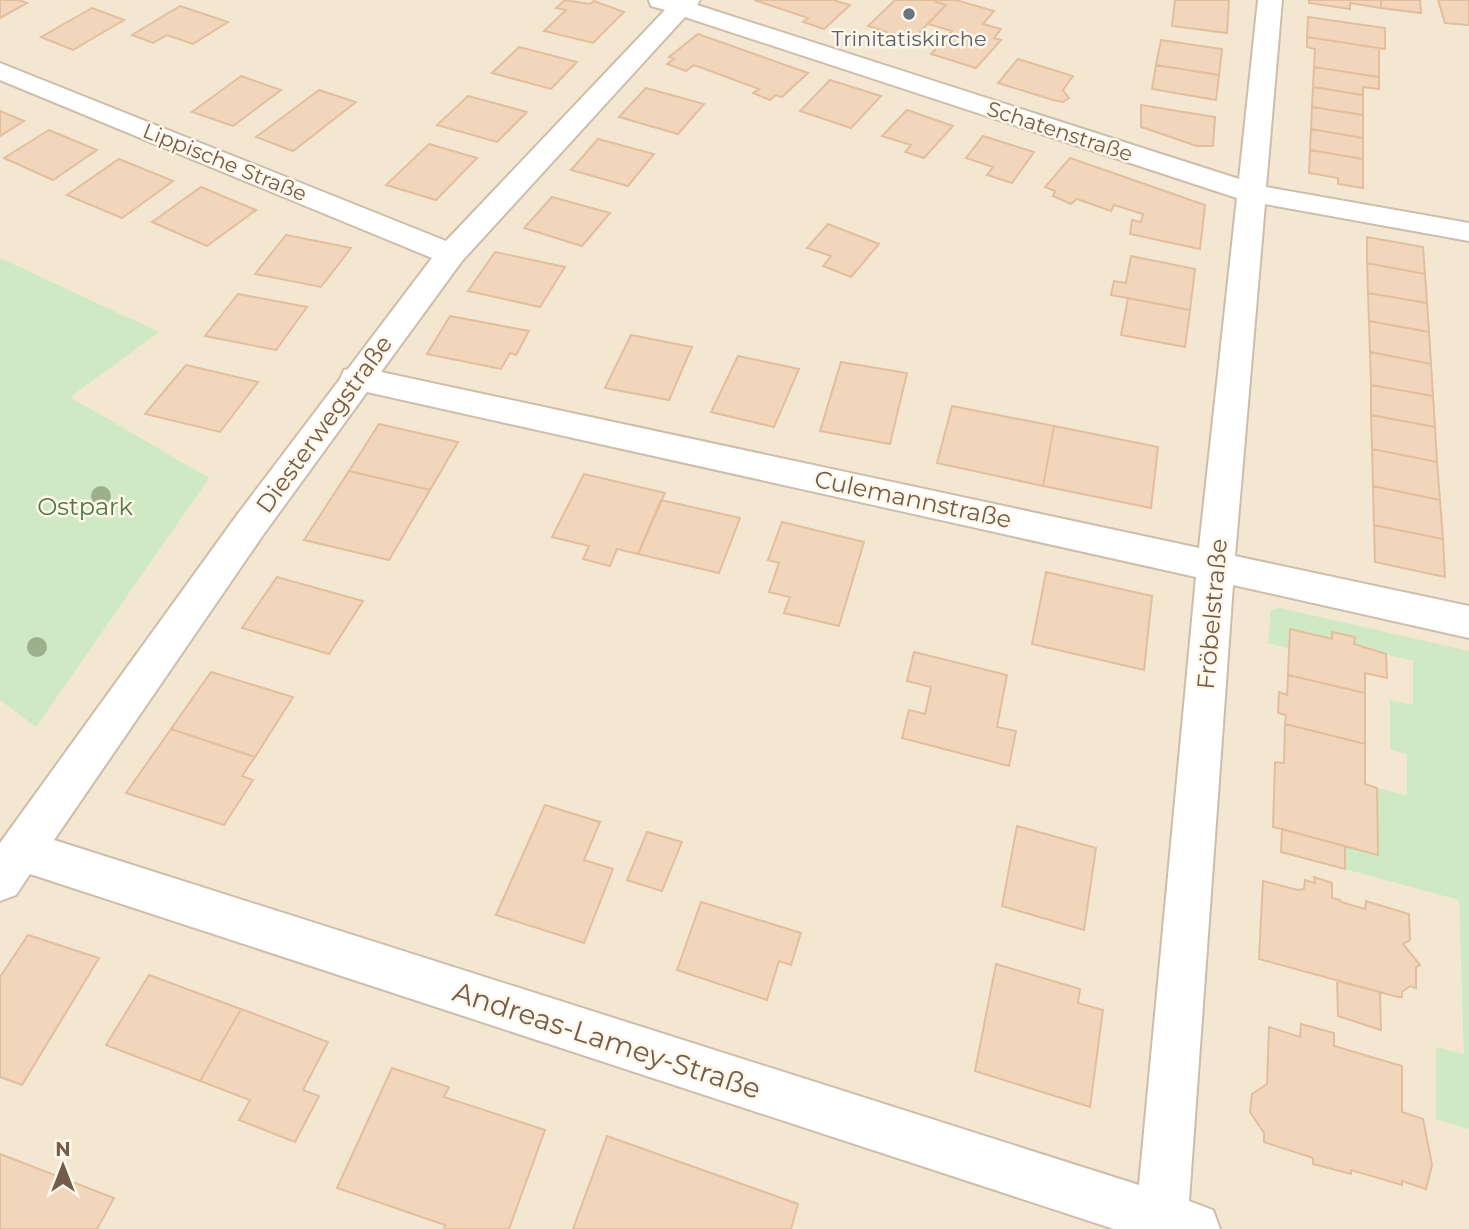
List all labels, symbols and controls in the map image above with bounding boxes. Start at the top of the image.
marker: Trinitatiskirche [901,6,917,22]
place label: Trinitatiskirche [831,26,987,51]
street label: Schatenstraße [984,96,1136,166]
street label: Lippische Straße [139,118,311,206]
street label: Diesterwegstraße [250,329,398,519]
street label: Culemannstraße [812,464,1014,534]
park label: Ostpark [37,492,134,521]
street label: Fröbelstraße [1191,537,1233,691]
street label: Andreas-Lamey-Straße [449,974,765,1106]
north arrow [28,1131,98,1201]
text: N [55,1138,71,1161]

